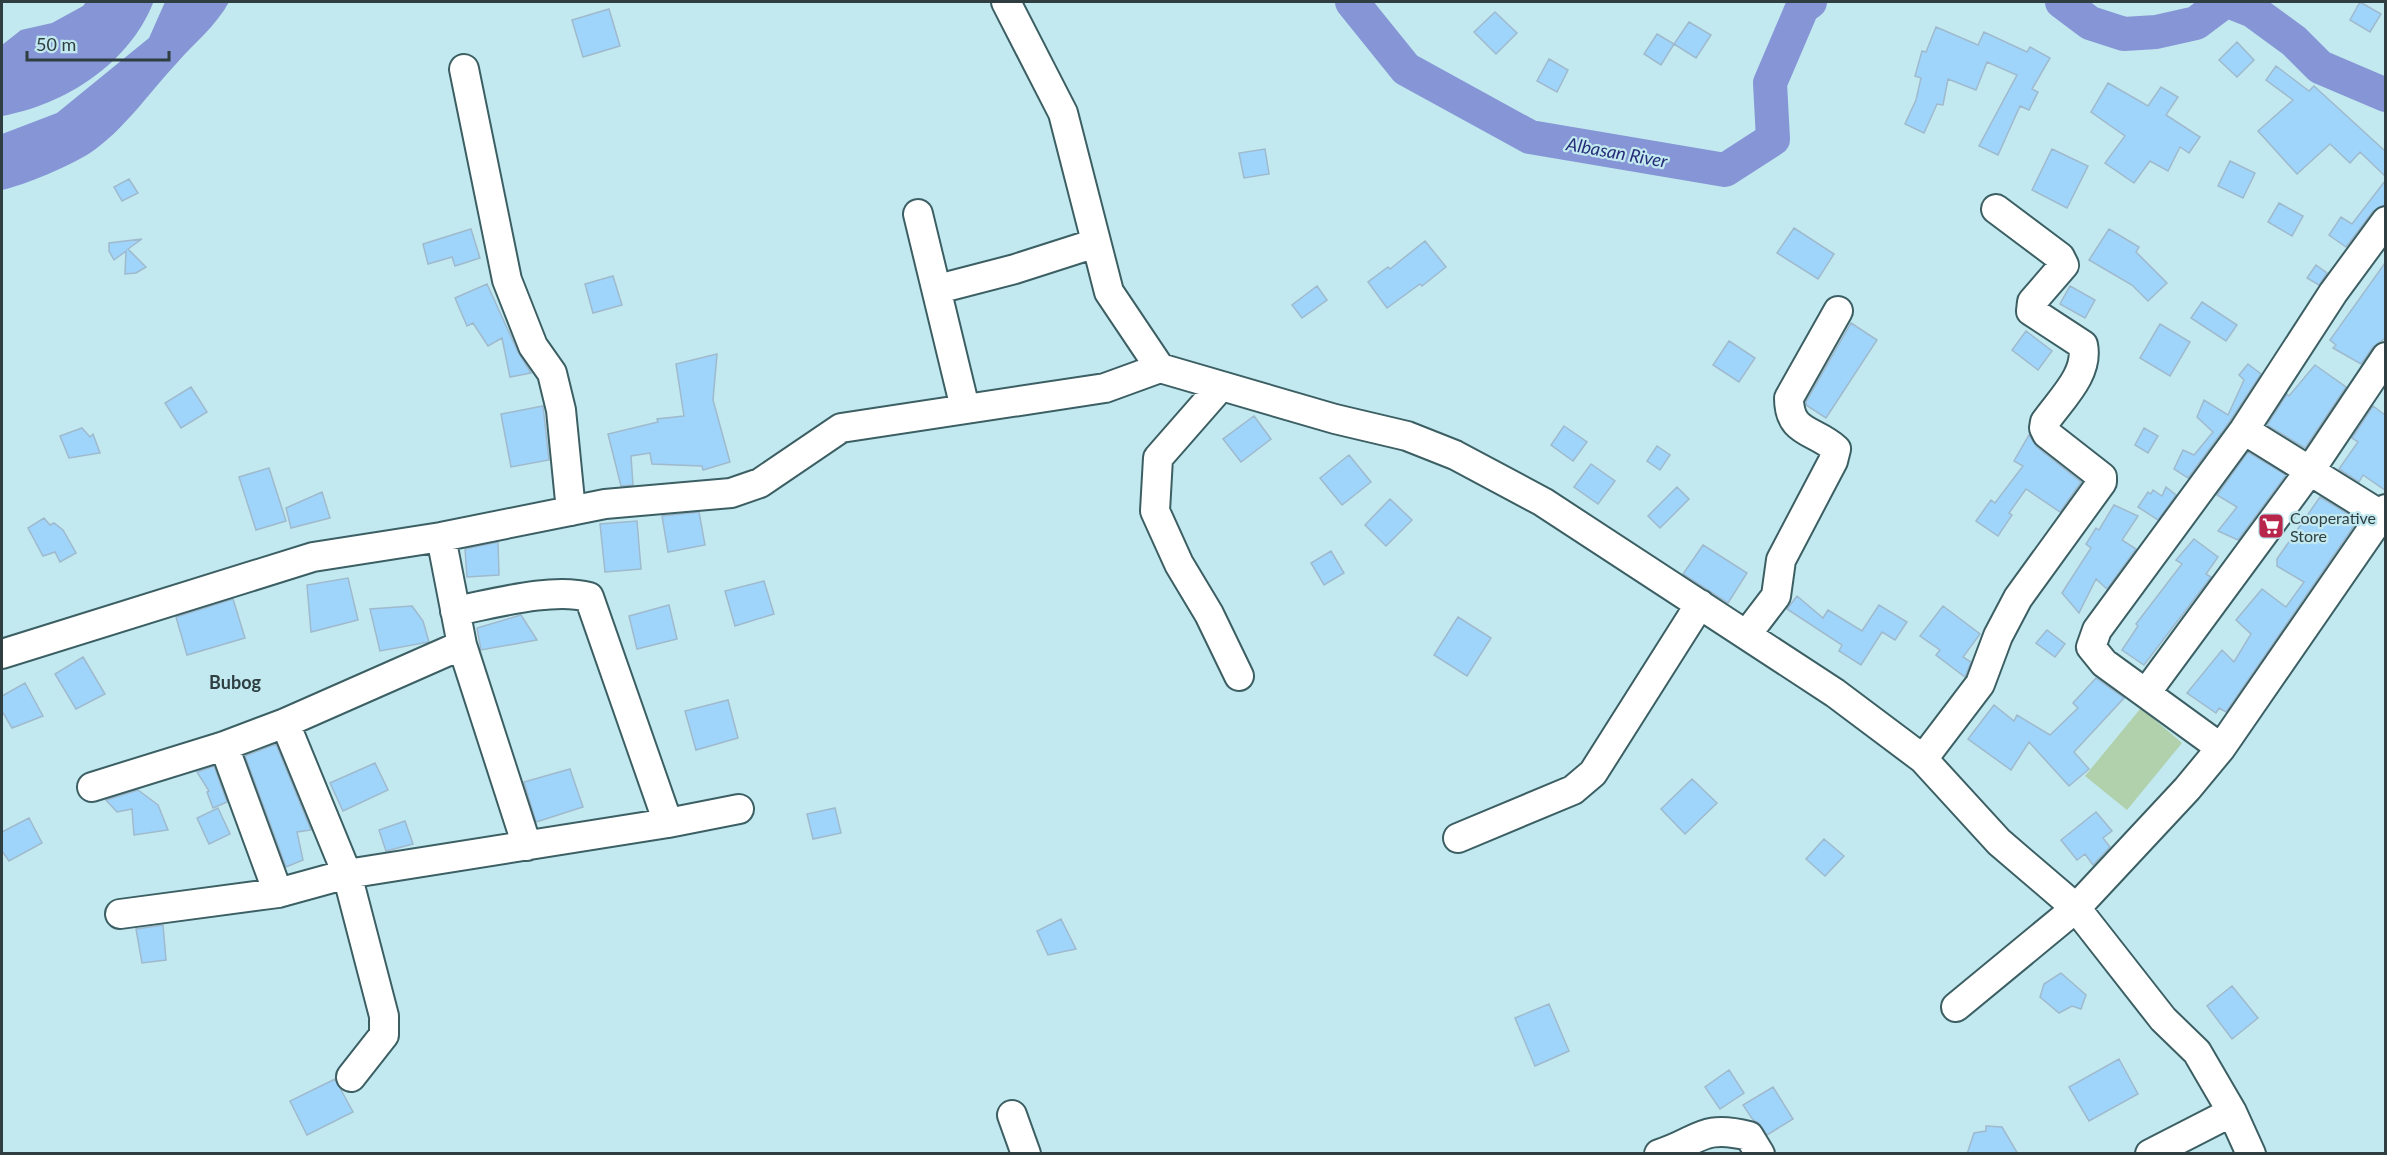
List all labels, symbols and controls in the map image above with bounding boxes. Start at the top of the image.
scale bar [27,24,170,62]
text: 50 m [36,33,76,55]
water label: Albasan River [1564,132,1670,172]
place label: Cooperative Store [2290,508,2376,545]
supermarket icon: Cooperative Store [2256,511,2286,541]
district label: Bubog [209,671,261,693]

